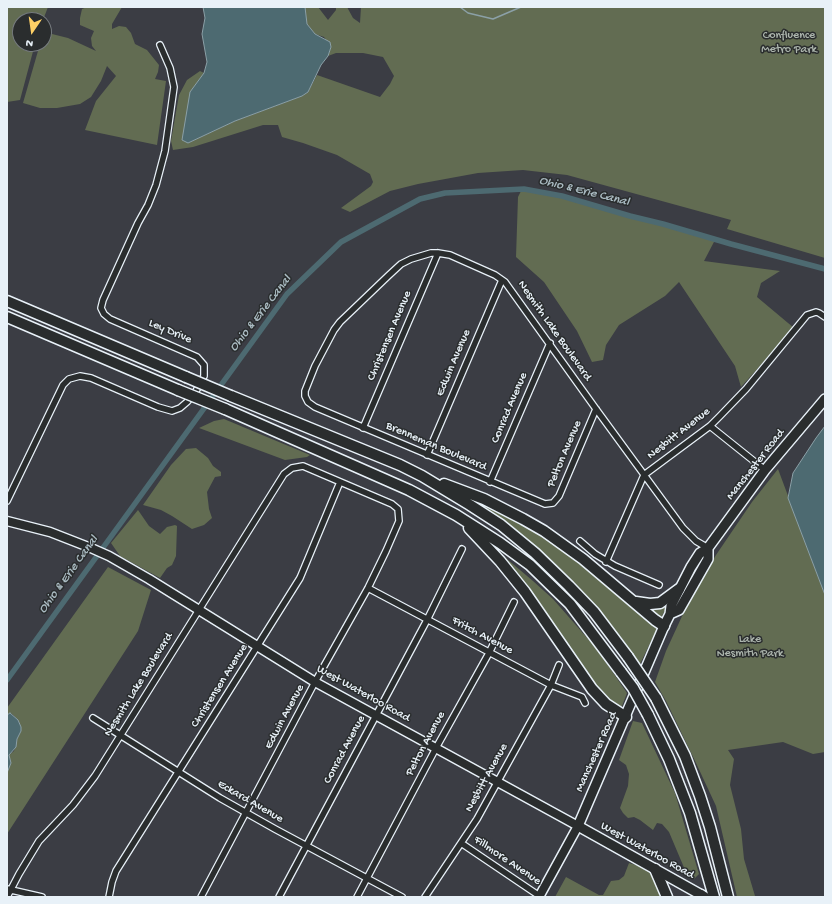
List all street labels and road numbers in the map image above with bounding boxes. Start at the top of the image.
street label: Nesmith Lake Boulevard [514,278,594,384]
street label: Christensen Avenue [365,289,415,383]
street label: Ley Drive [146,316,194,348]
street label: Edwin Avenue [433,327,475,399]
street label: Conrad Avenue [489,371,531,445]
street label: Nesbitt Avenue [645,405,713,463]
street label: Pelton Avenue [544,418,586,490]
street label: Brenneman Boulevard [383,419,489,475]
street label: Manchester Road [724,427,788,503]
street label: Fritch Avenue [449,614,515,658]
street label: Nesmith Lake Boulevard [101,631,177,739]
street label: Christensen Avenue [188,641,252,731]
street label: West Waterloo Road [314,662,412,726]
street label: Edwin Avenue [262,682,308,752]
street label: Pelton Avenue [403,709,449,779]
street label: Manchester Road [573,710,621,794]
street label: Conrad Avenue [321,713,369,787]
street label: Nesbitt Avenue [462,741,512,815]
street label: Eckard Avenue [214,777,286,827]
street label: West Waterloo Road [598,819,696,883]
street label: Fillmore Avenue [471,833,543,889]

